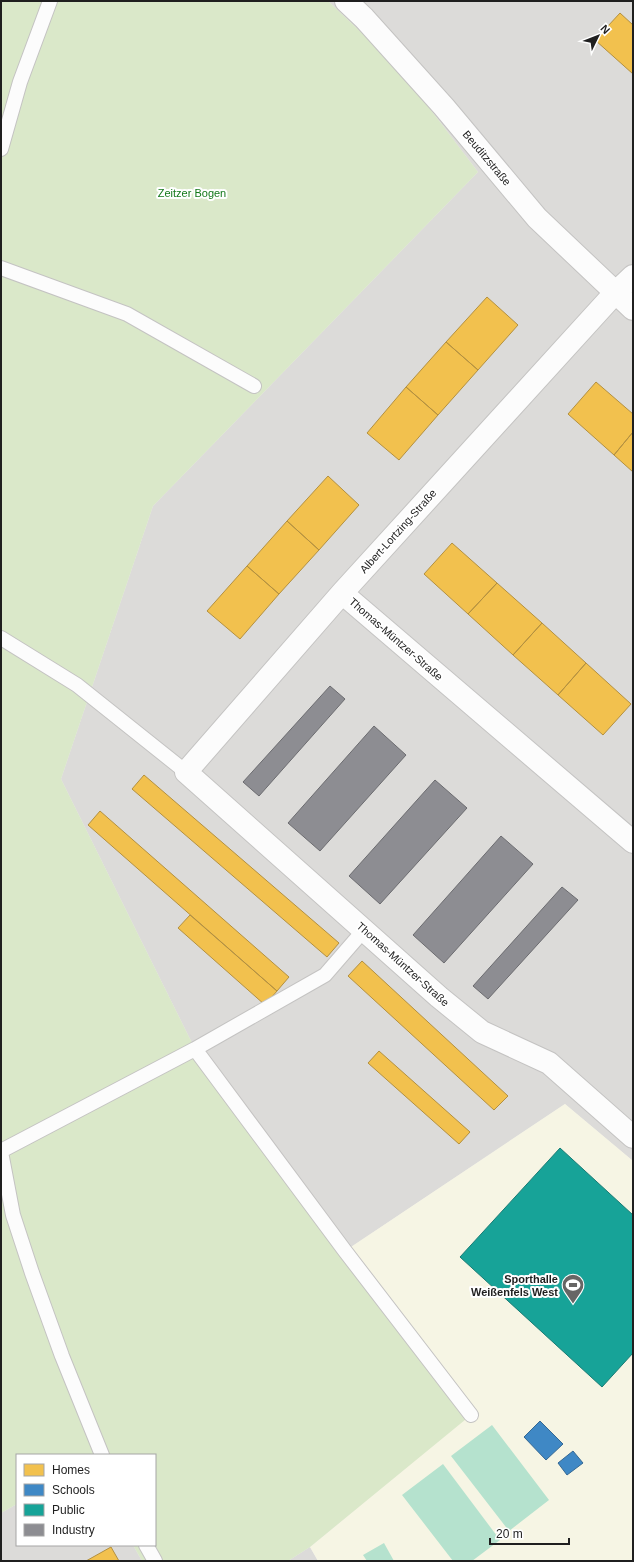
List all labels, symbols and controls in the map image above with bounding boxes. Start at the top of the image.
north arrow [578,16,618,56]
text: N [598,22,612,36]
street label: Beuditzstraße [461,128,513,188]
park label: Zeitzer Bogen [158,187,226,199]
street label: Albert-Lortzing-Straße [357,487,439,575]
street label: Thomas-Müntzer-Straße [347,595,445,683]
street label: Thomas-Müntzer-Straße [354,919,452,1009]
sports icon: Sporthalle Weißenfels West [560,1272,586,1305]
place label: Sporthalle Weißenfels West [471,1273,558,1298]
legend [16,1454,156,1546]
text: Homes [52,1463,90,1477]
text: Schools [52,1483,95,1497]
text: Public [52,1503,85,1517]
scale bar [490,1520,569,1546]
text: Industry [52,1523,95,1537]
text: 20 m [496,1527,523,1541]

